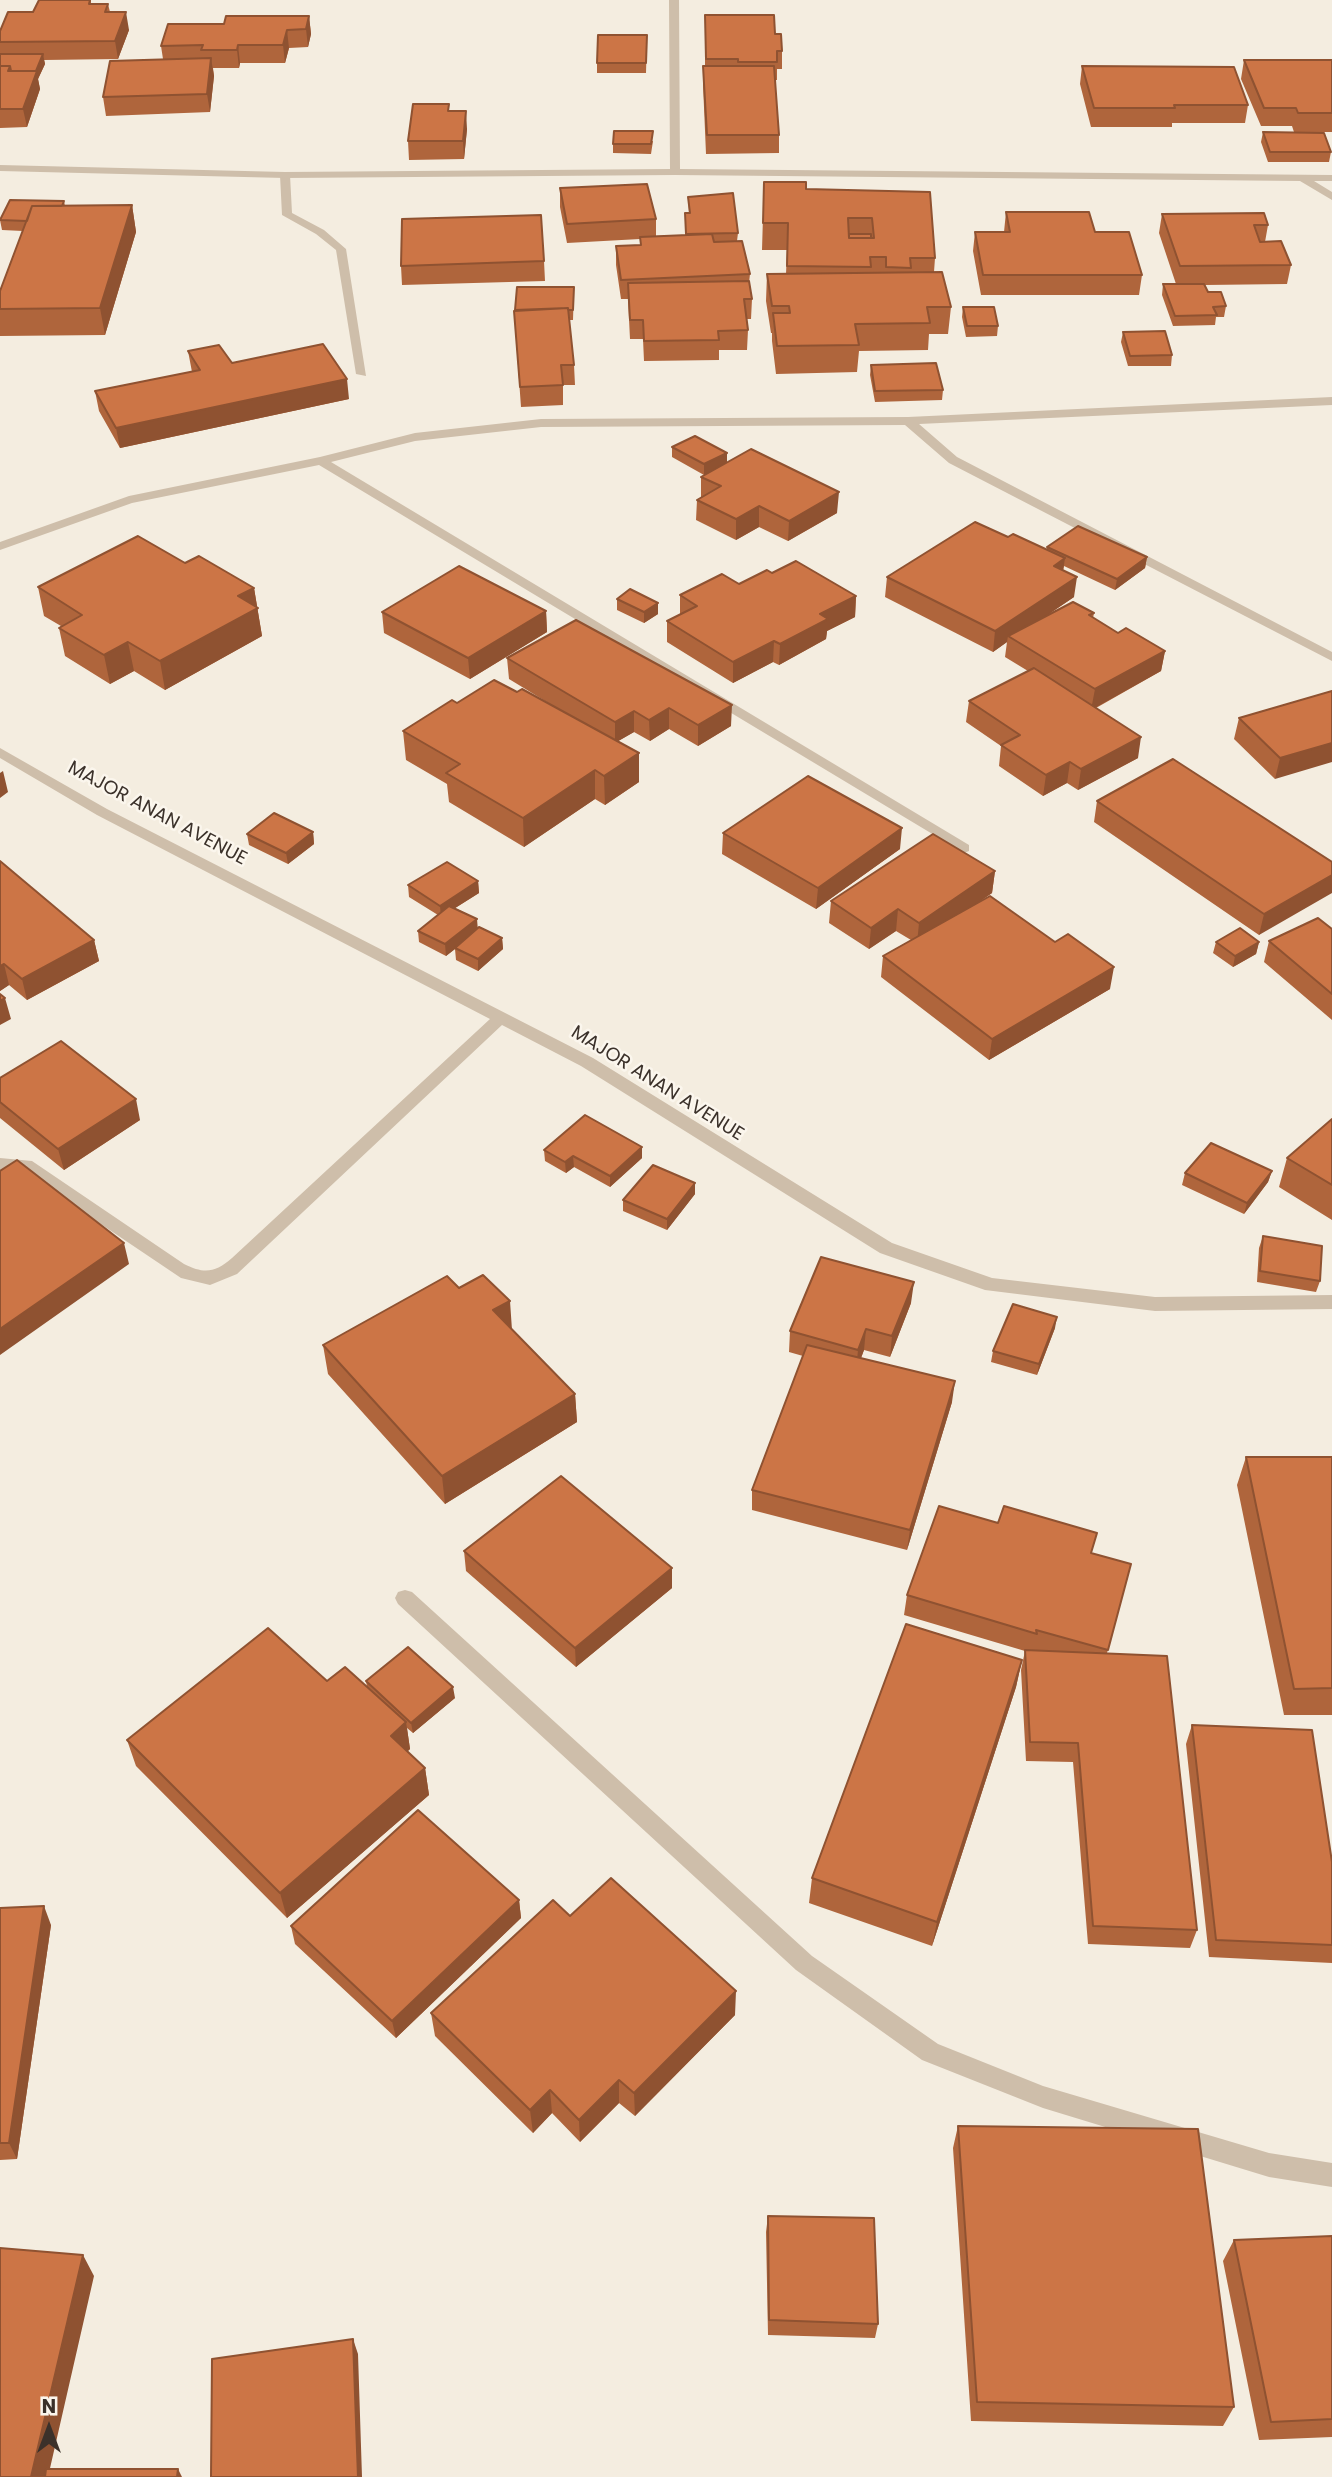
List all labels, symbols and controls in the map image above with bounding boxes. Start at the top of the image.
street label: MAJOR ANAN AVENUE [64,757,250,871]
street label: MAJOR ANAN AVENUE [566,1021,748,1147]
north arrow [14,2393,84,2463]
text: N [42,2393,56,2420]

